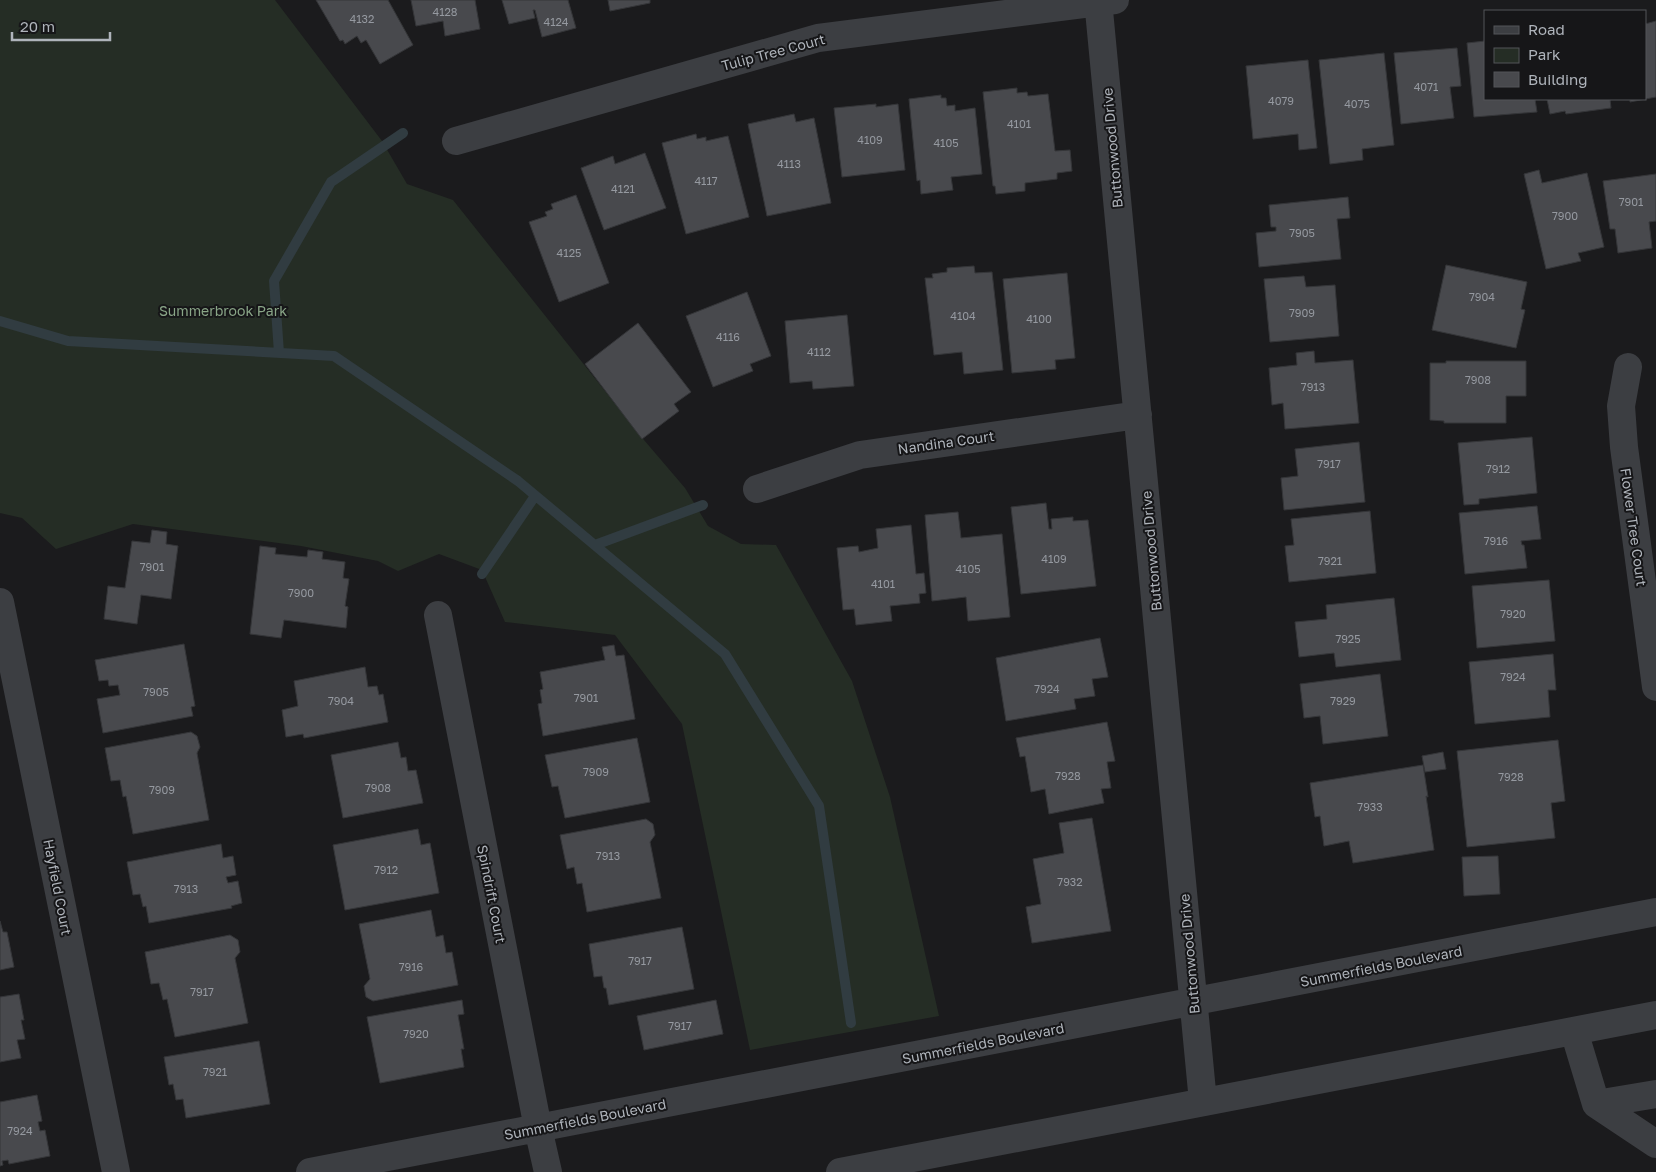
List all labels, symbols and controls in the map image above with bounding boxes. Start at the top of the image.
house number: 4128 [432,5,458,18]
scale bar [12,10,110,42]
legend [1484,10,1646,100]
house number: 4132 [350,12,374,25]
house number: 4124 [543,15,569,28]
text: 20 m [20,17,55,35]
text: Road [1528,20,1565,38]
street label: Tulip Tree Court [719,30,827,74]
text: Park [1528,45,1561,63]
text: Building [1528,70,1588,88]
house number: 4071 [1414,80,1438,93]
street label: Buttonwood Drive [1098,87,1126,209]
house number: 4079 [1268,94,1294,107]
house number: 4075 [1344,97,1370,110]
house number: 4101 [1007,117,1031,130]
house number: 4109 [857,133,883,146]
house number: 4105 [933,136,959,149]
house number: 4113 [777,157,801,170]
house number: 4117 [694,174,718,187]
house number: 4121 [611,182,635,195]
house number: 7901 [1619,195,1643,208]
house number: 7900 [1552,209,1578,222]
house number: 7905 [1289,226,1315,239]
house number: 4125 [557,246,581,259]
house number: 7904 [1469,290,1495,303]
park label: Summerbrook Park [159,302,287,319]
house number: 7909 [1289,306,1315,319]
house number: 4104 [950,309,976,322]
house number: 4100 [1026,312,1052,325]
house number: 4116 [716,330,740,343]
house number: 4112 [807,345,831,358]
house number: 7908 [1465,373,1491,386]
house number: 7913 [1301,380,1325,393]
street label: Nandina Court [897,427,995,457]
house number: 7917 [1317,457,1341,470]
house number: 7912 [1486,462,1510,475]
street label: Flower Tree Court [1617,467,1651,587]
street label: Buttonwood Drive [1137,490,1165,612]
house number: 7916 [1484,534,1509,547]
house number: 4109 [1041,552,1067,565]
house number: 7921 [1318,554,1342,567]
house number: 7901 [140,560,164,573]
house number: 4105 [955,562,981,575]
house number: 4101 [871,577,895,590]
house number: 7900 [288,586,314,599]
house number: 7920 [1500,607,1526,620]
house number: 7925 [1335,632,1361,645]
house number: 7924 [1500,670,1526,683]
house number: 7924 [1034,682,1060,695]
house number: 7905 [143,685,169,698]
house number: 7901 [574,691,598,704]
house number: 7904 [328,694,354,707]
house number: 7929 [1330,694,1356,707]
house number: 7909 [583,765,609,778]
house number: 7928 [1055,769,1081,782]
house number: 7928 [1498,770,1524,783]
house number: 7908 [365,781,391,794]
house number: 7909 [149,783,175,796]
house number: 7933 [1357,800,1383,813]
street label: Hayfield Court [40,837,76,937]
street label: Spindrift Court [474,843,510,945]
house number: 7913 [596,849,620,862]
house number: 7912 [374,863,398,876]
house number: 7932 [1057,875,1083,888]
house number: 7913 [174,882,198,895]
street label: Buttonwood Drive [1175,893,1203,1015]
street label: Summerfields Boulevard [1299,942,1463,990]
house number: 7917 [628,954,652,967]
house number: 7916 [399,960,424,973]
house number: 7917 [190,985,214,998]
house number: 7917 [668,1019,692,1032]
street label: Summerfields Boulevard [901,1019,1065,1067]
house number: 7920 [403,1027,429,1040]
house number: 7921 [203,1065,227,1078]
street label: Summerfields Boulevard [503,1095,667,1143]
house number: 7924 [7,1124,33,1137]

